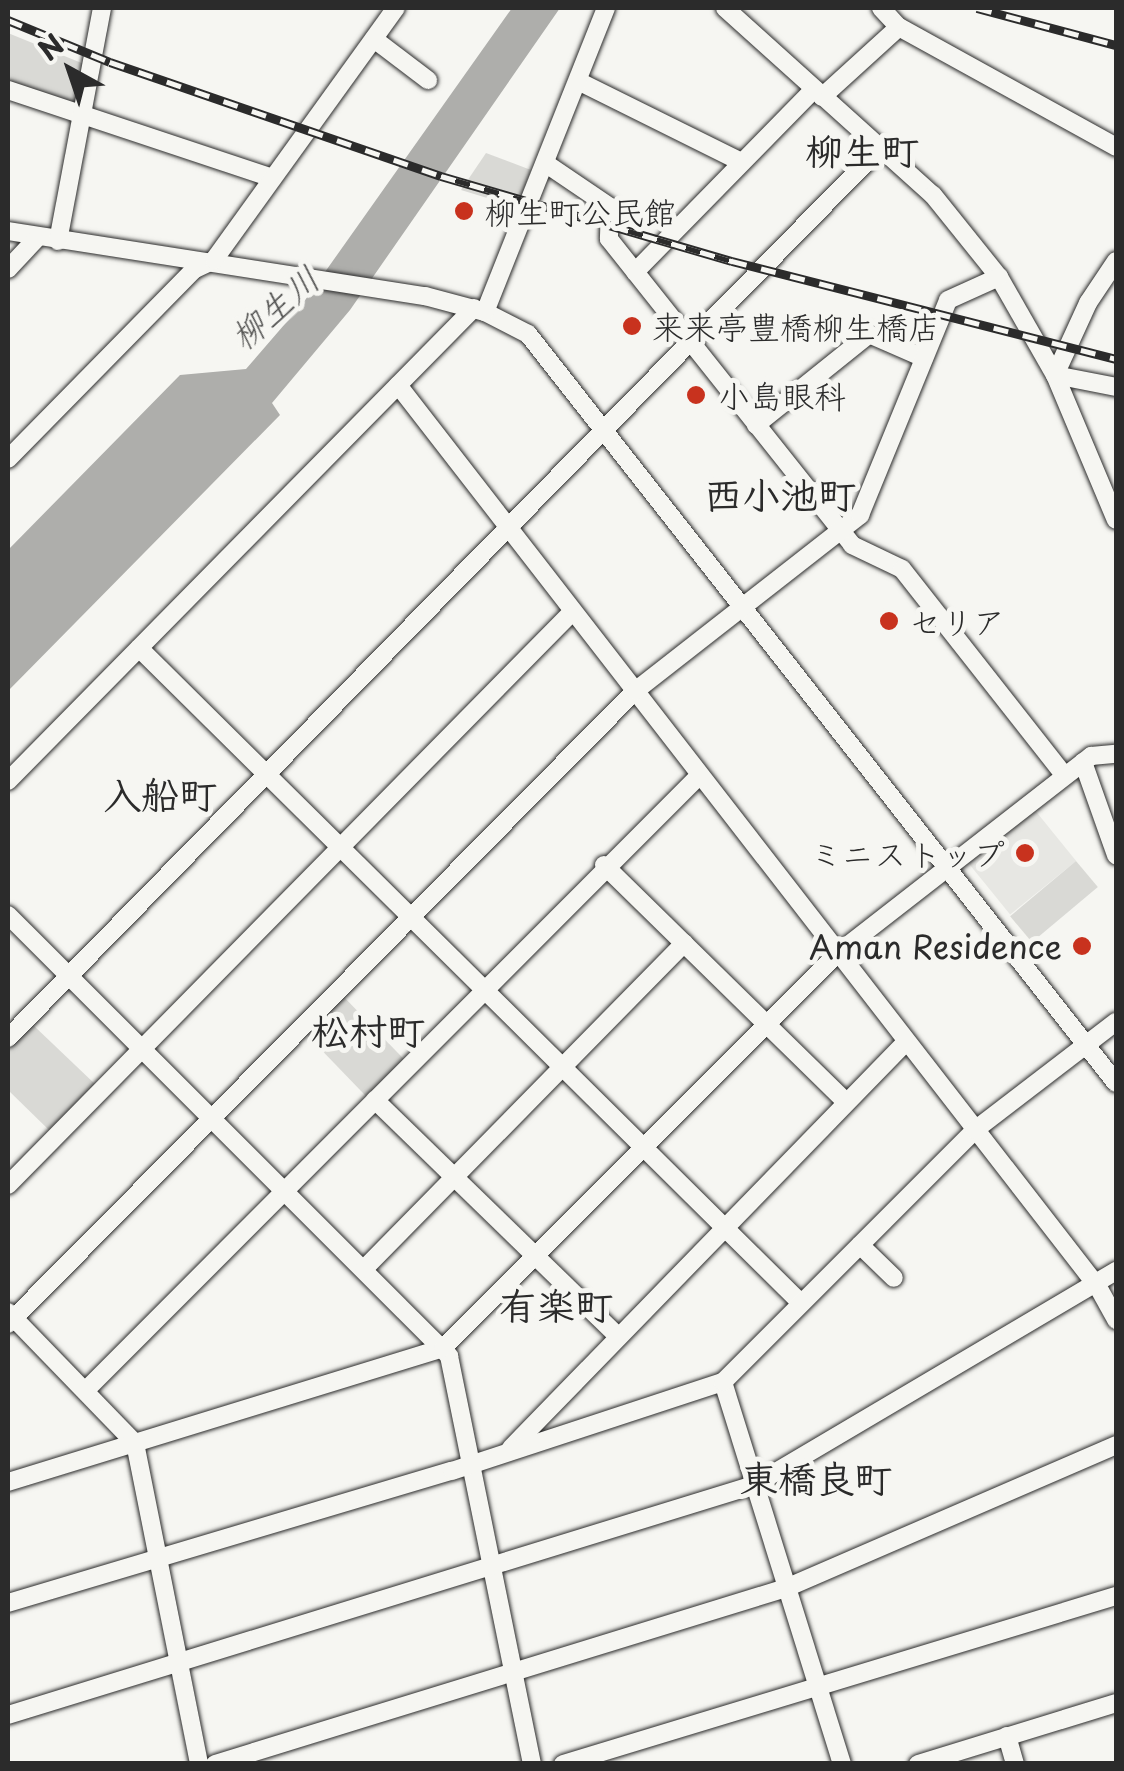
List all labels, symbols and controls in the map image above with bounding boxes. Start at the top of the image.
north arrow [20,20,120,120]
text: N [28,23,73,70]
district label: 柳生町 [805,127,919,173]
place label: 柳生町公民館 [484,192,676,230]
marker: 柳生町公民館 [453,200,475,222]
water label: 柳生川 [221,257,327,357]
place label: 来来亭豊橋柳生橋店 [652,307,940,345]
marker: 来来亭豊橋柳生橋店 [621,315,643,337]
place label: 小島眼科 [718,376,846,414]
marker: 小島眼科 [683,382,709,408]
district label: 西小池町 [704,471,856,517]
place label: セリア [909,602,1005,640]
marker: セリア [878,610,900,632]
district label: 入船町 [103,771,217,817]
place label: ミニストップ [813,834,1005,872]
marker: ミニストップ [1014,842,1036,864]
place label: Aman Residence [810,927,1062,965]
marker: Aman Residence [1071,935,1093,957]
district label: 松村町 [311,1007,425,1053]
district label: 有楽町 [499,1282,613,1328]
district label: 東橋良町 [740,1455,892,1501]

